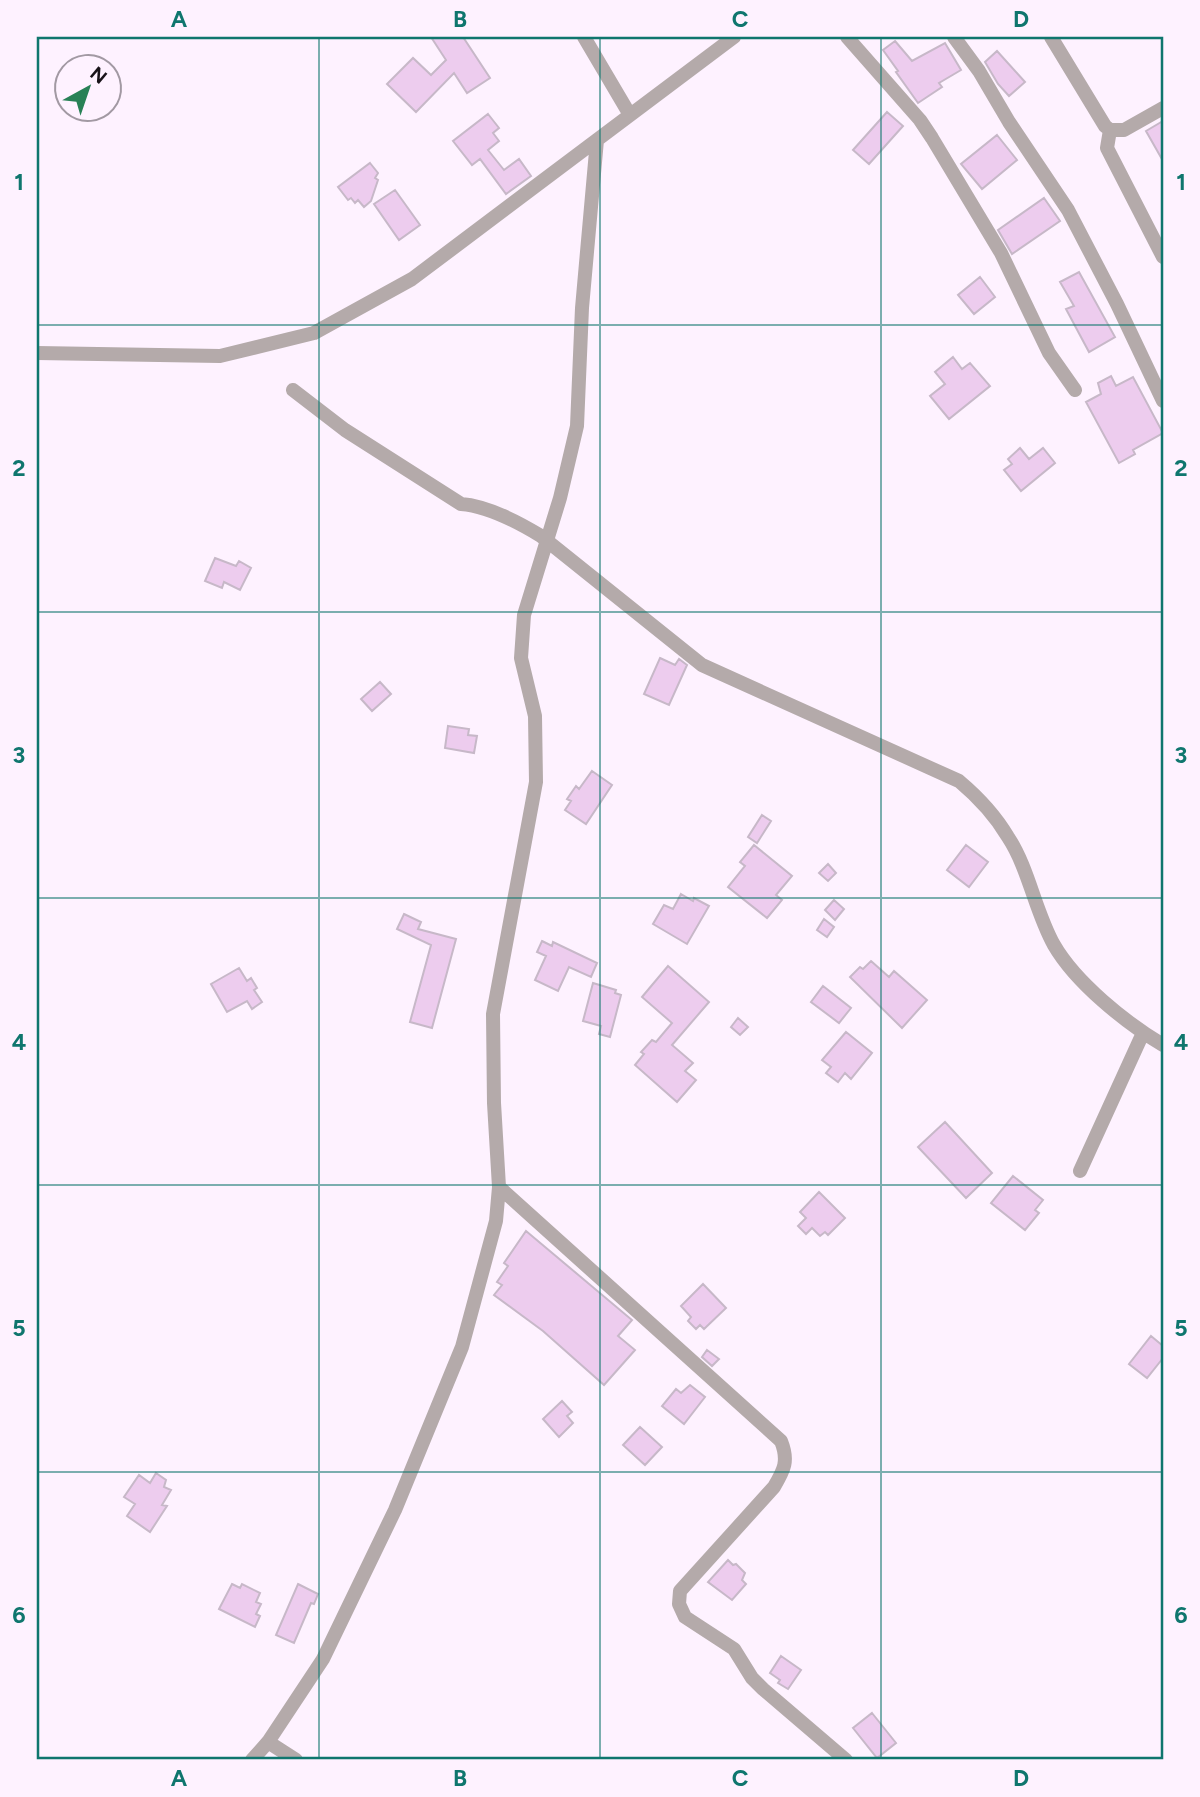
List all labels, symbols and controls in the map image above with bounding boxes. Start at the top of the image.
text: A [171,5,188,33]
text: B [453,5,467,33]
text: C [732,5,749,33]
text: D [1013,5,1029,33]
north arrow [52,52,122,122]
text: N [86,62,112,89]
text: 1 [14,168,24,196]
text: 1 [1176,168,1186,196]
text: 2 [12,454,26,482]
text: 2 [1174,454,1188,482]
text: 3 [13,741,25,769]
text: 3 [1175,741,1187,769]
text: 4 [12,1028,26,1056]
text: 4 [1174,1028,1188,1056]
text: 5 [12,1314,26,1342]
text: 5 [1174,1314,1188,1342]
text: 6 [12,1601,26,1629]
text: 6 [1174,1601,1188,1629]
text: A [171,1764,188,1792]
text: B [453,1764,467,1792]
text: C [732,1764,749,1792]
text: D [1013,1764,1029,1792]

